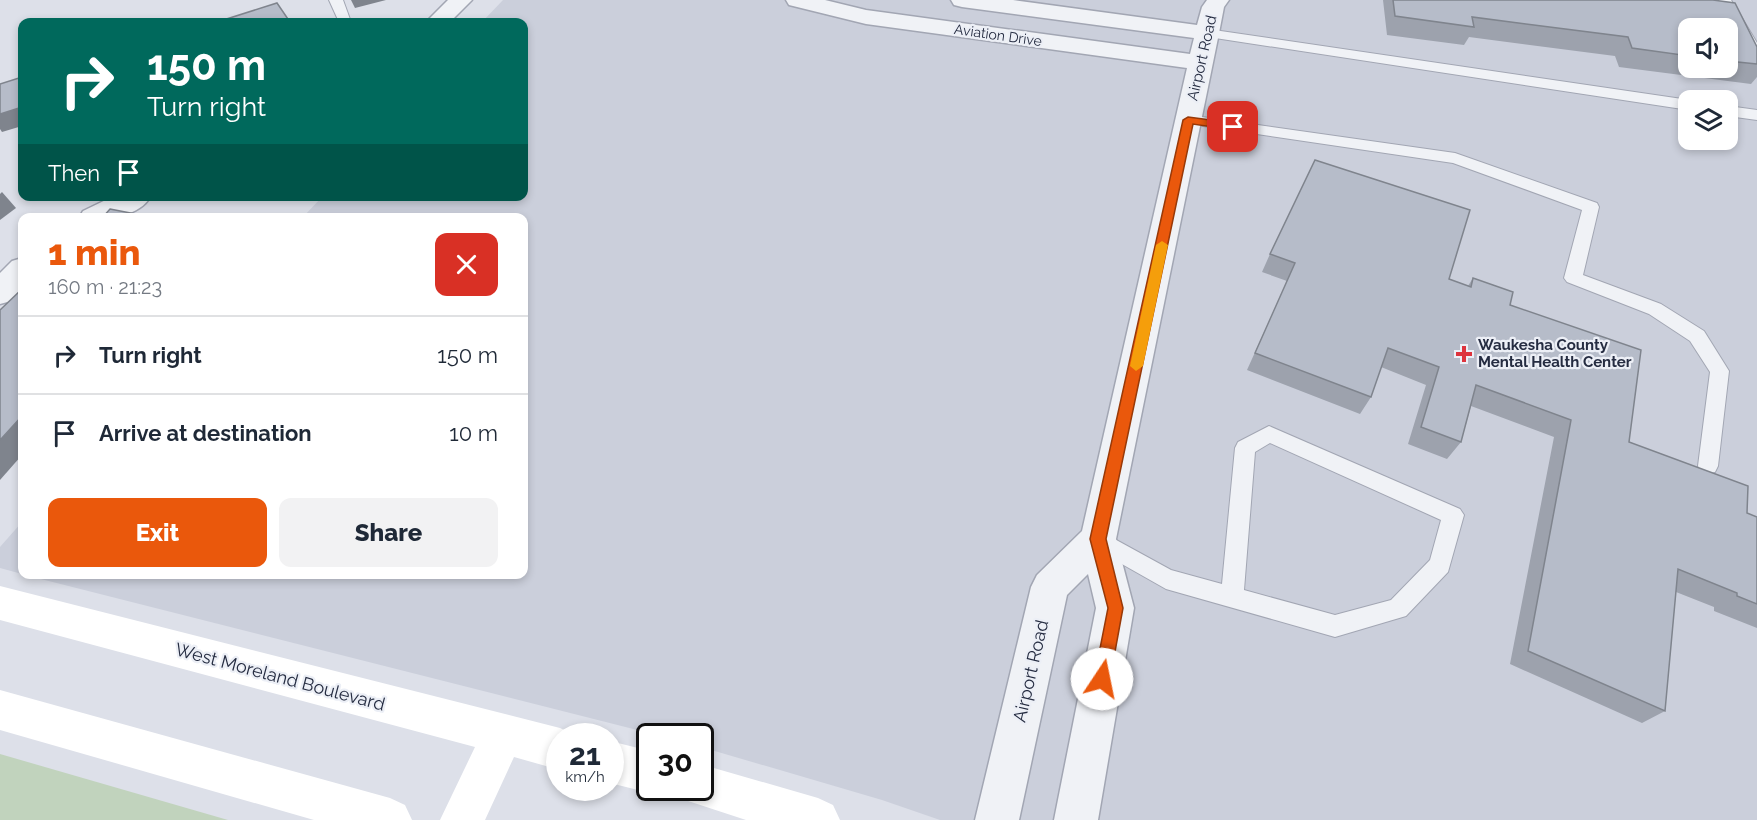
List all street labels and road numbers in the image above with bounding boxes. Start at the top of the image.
street label: Airport Road [1183,14,1221,102]
street label: Aviation Drive [953,21,1043,49]
street label: Airport Road [1009,618,1052,724]
street label: West Moreland Boulevard [173,638,387,715]

